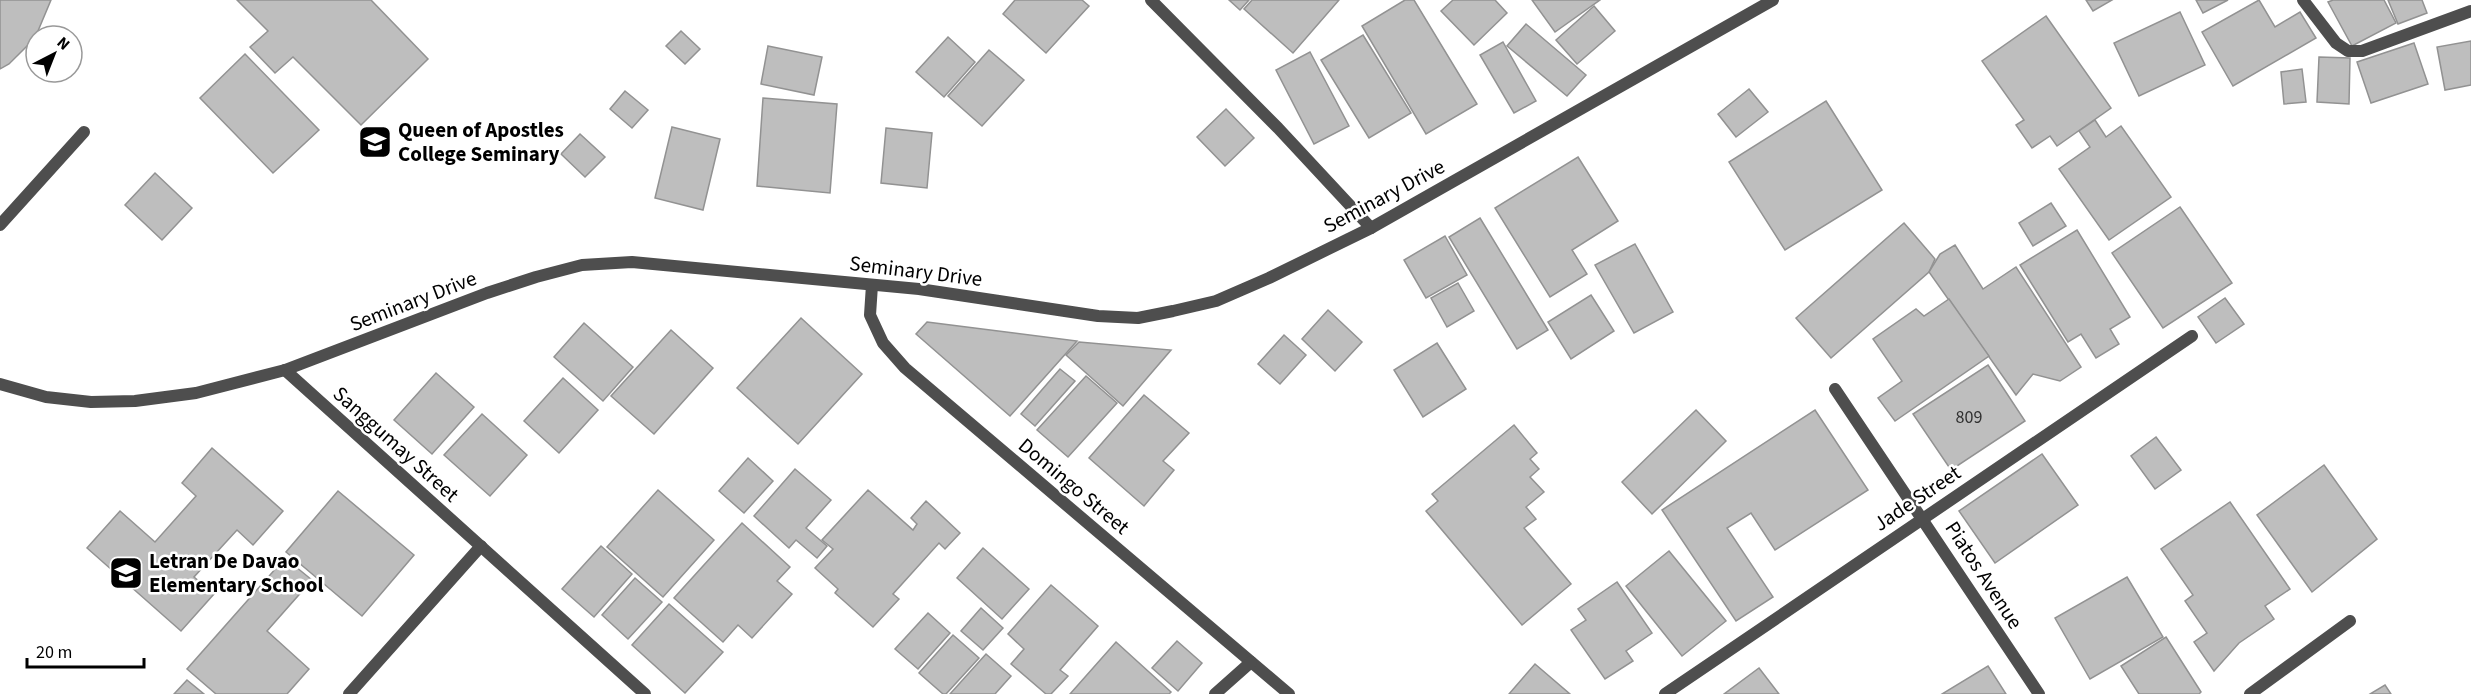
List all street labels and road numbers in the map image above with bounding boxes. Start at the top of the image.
street label: Seminary Drive [1318,151,1450,241]
street label: Seminary Drive [848,248,984,294]
street label: Seminary Drive [345,263,481,339]
street label: Sanggumay Street [326,379,466,509]
street label: Domingo Street [1012,431,1136,541]
street label: Jade Street [1867,458,1967,538]
street label: Piatos Avenue [1938,515,2030,635]

